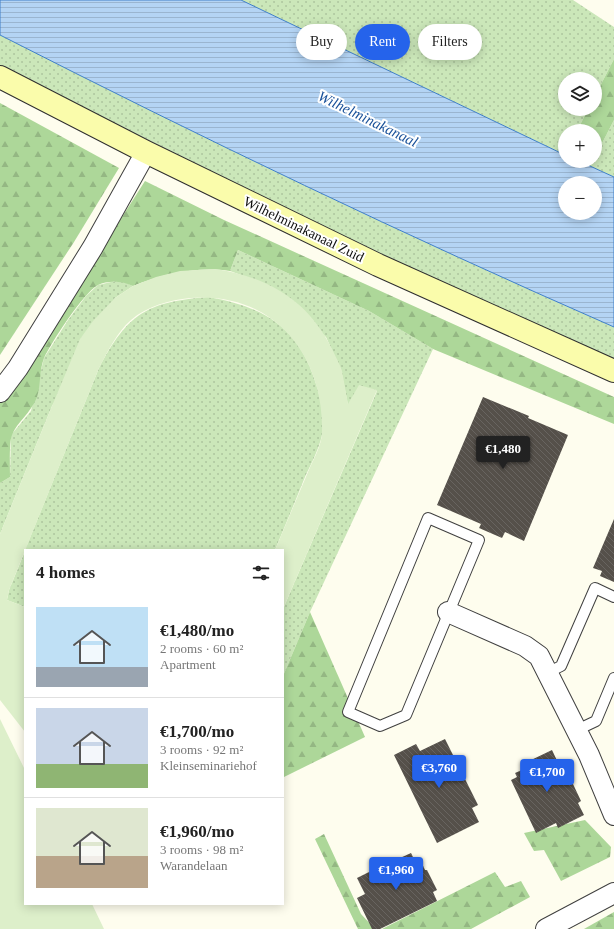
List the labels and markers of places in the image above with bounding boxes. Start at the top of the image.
pin: €1,480 [470,436,536,470]
pin: €3,760 [406,755,472,789]
pin: €1,700 [514,759,580,793]
pin: €1,960 [363,857,429,891]

